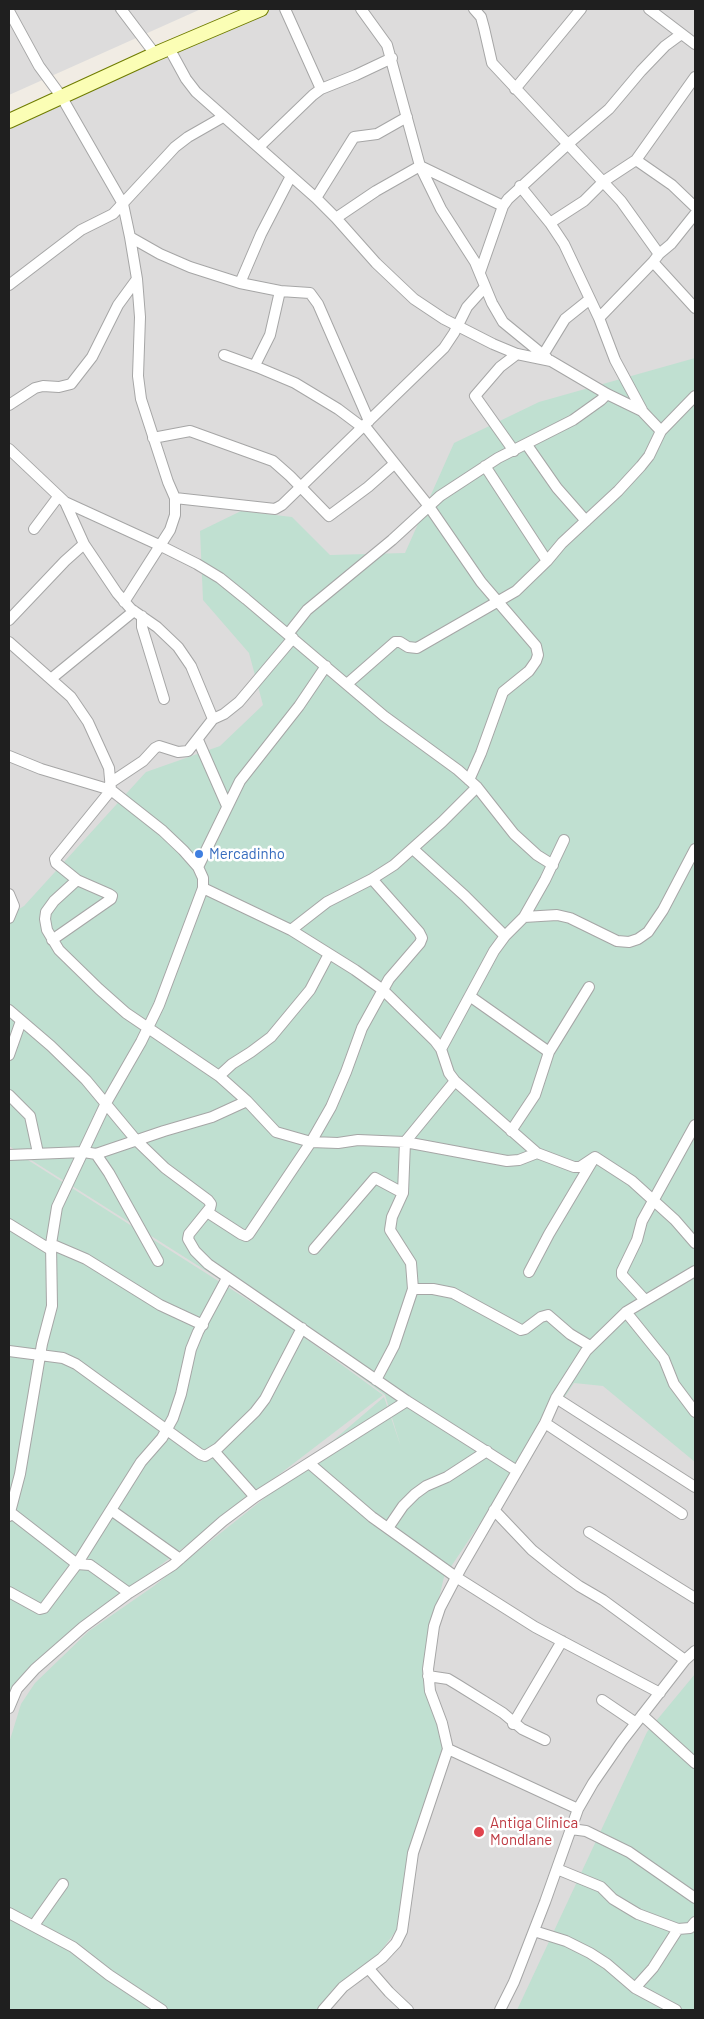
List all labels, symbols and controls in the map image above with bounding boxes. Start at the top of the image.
place label: Mercadinho [209,845,285,863]
marker: Mercadinho [193,848,205,860]
place label: Antiga Clínica Mondlane [490,1814,578,1849]
marker: Antiga Clínica Mondlane [472,1825,486,1839]

